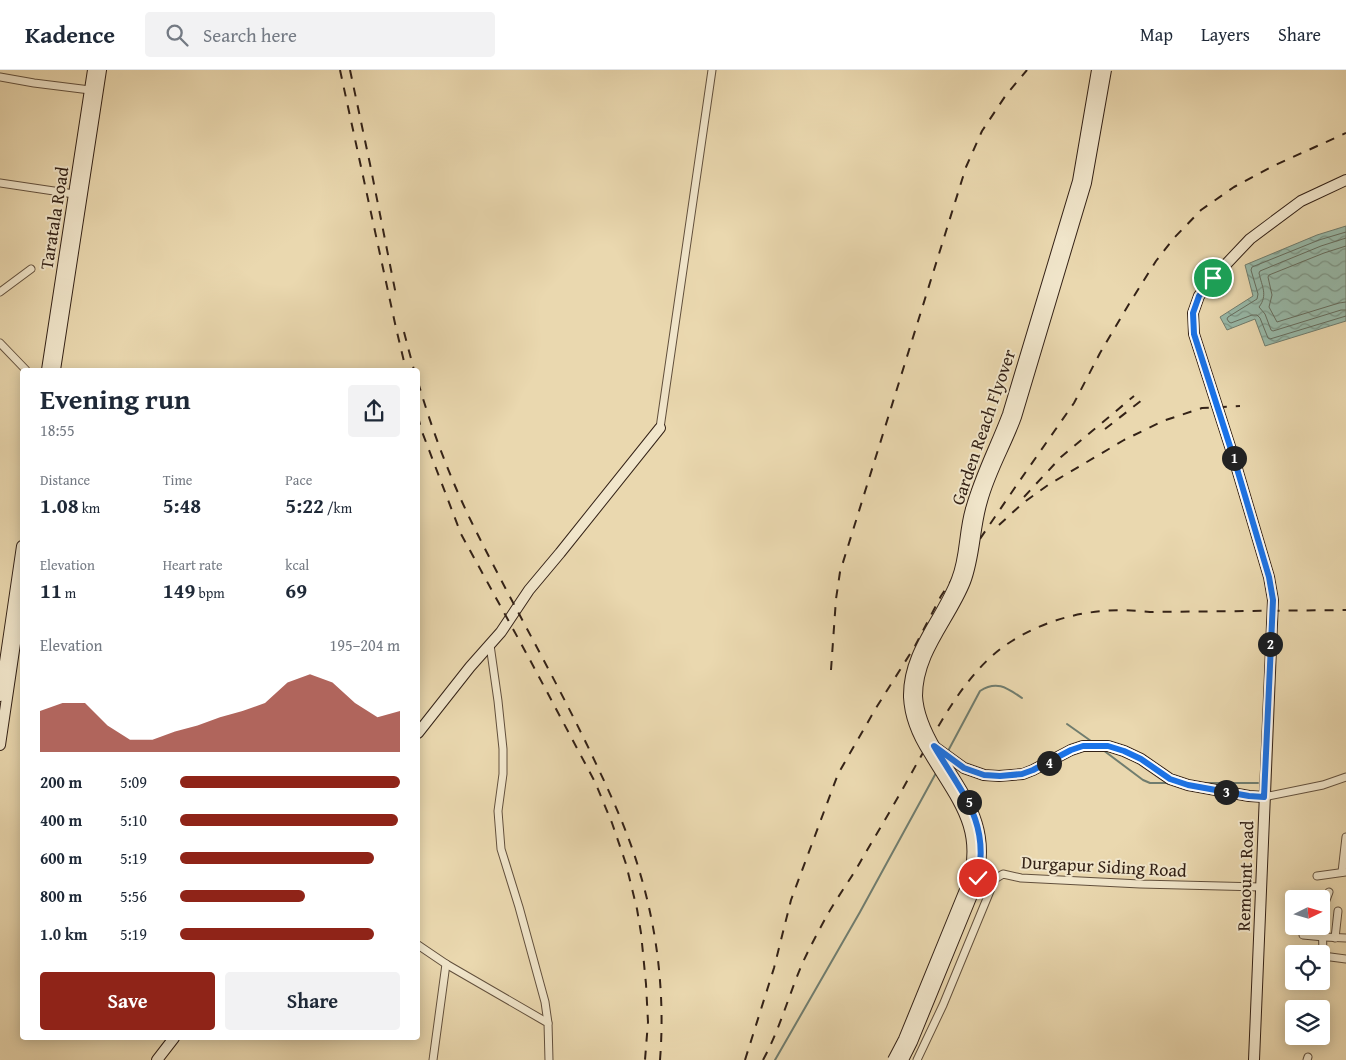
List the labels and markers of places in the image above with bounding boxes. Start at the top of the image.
pin [1192,257,1234,299]
pin: 1 [1222,446,1246,470]
pin: 2 [1258,632,1282,656]
pin: 4 [1036,750,1062,776]
pin: 3 [1214,780,1238,804]
pin: 5 [956,790,982,814]
pin [957,857,999,899]

